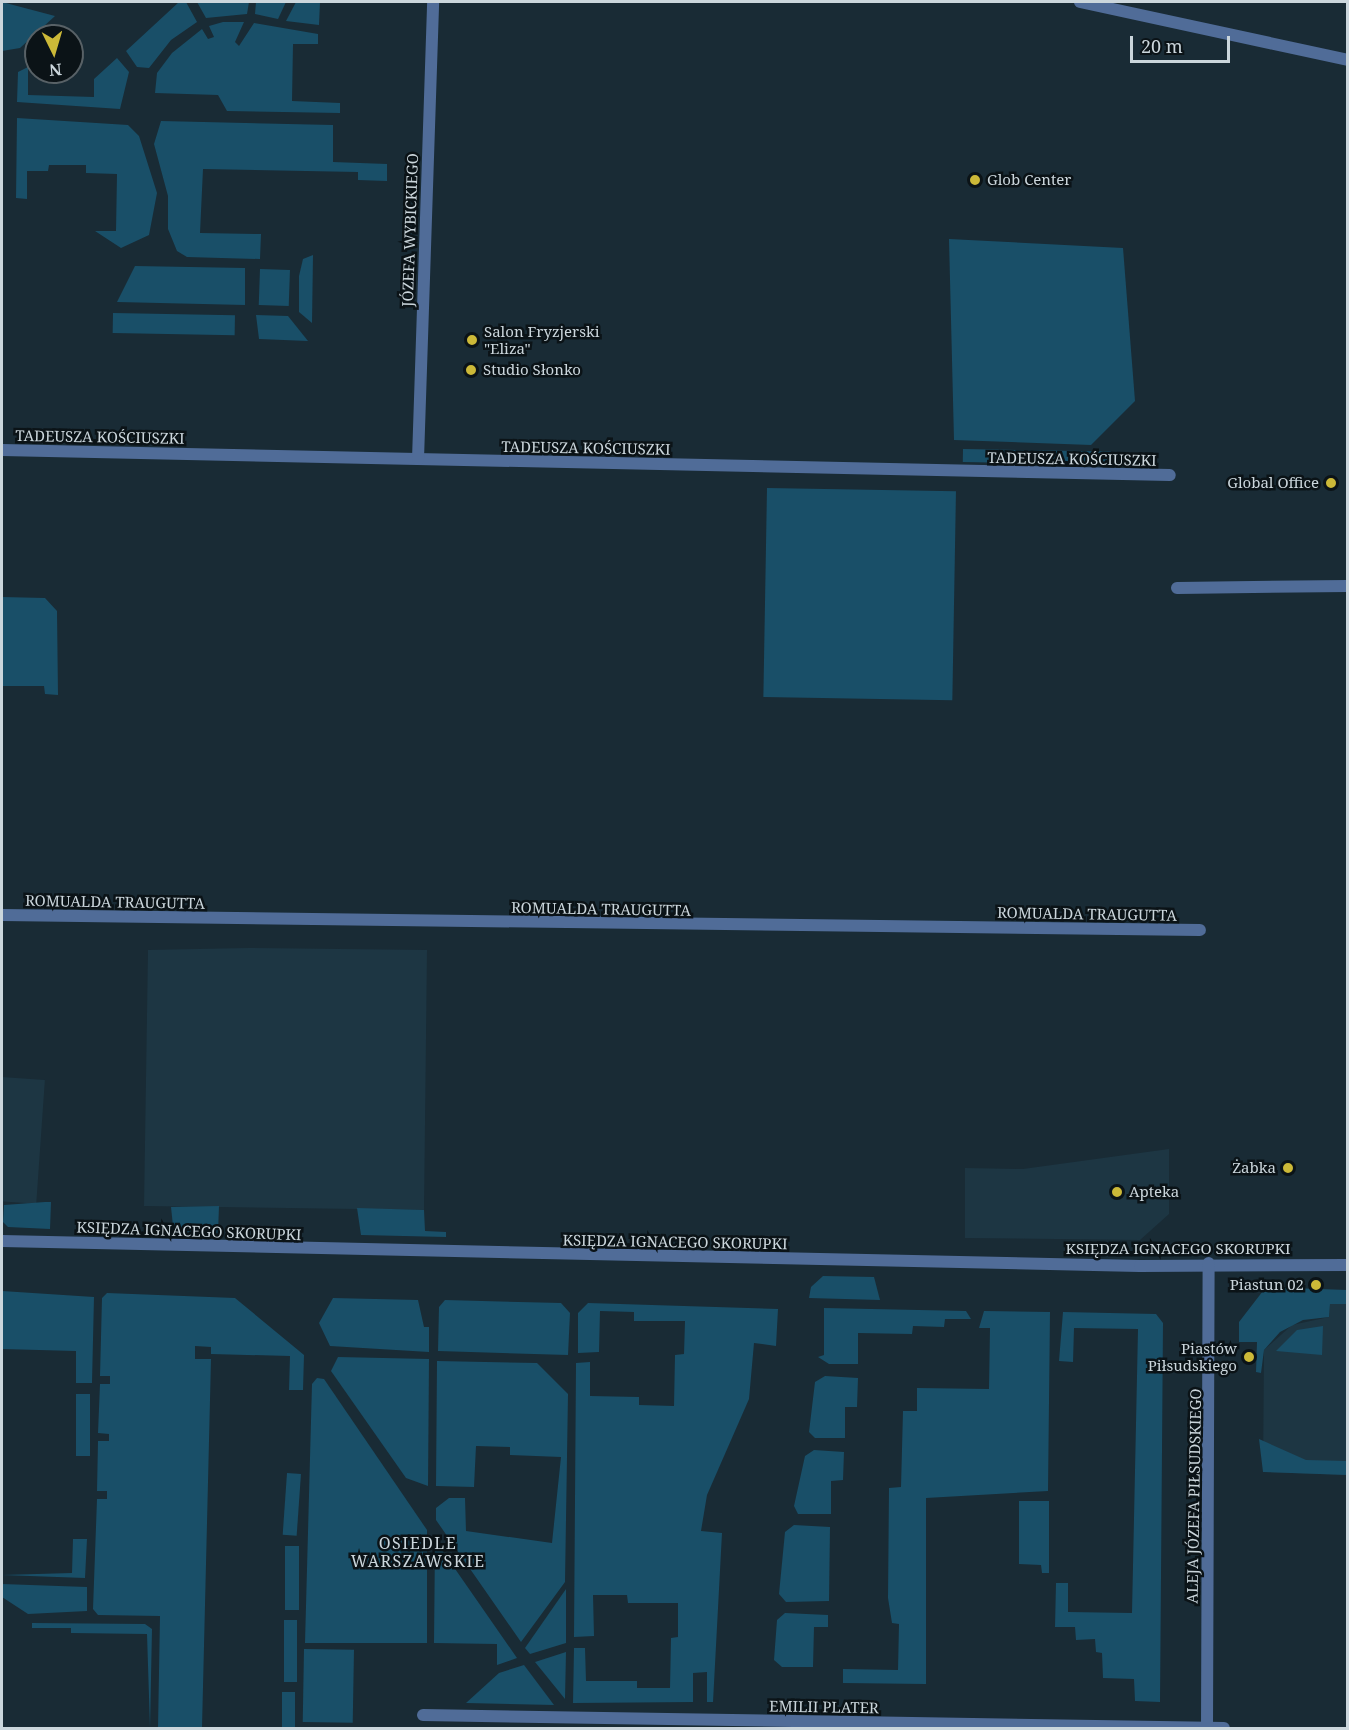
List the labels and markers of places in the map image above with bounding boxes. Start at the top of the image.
place label: Glob Center [987,171,1071,189]
marker: Glob Center [968,173,982,187]
place label: Salon Fryzjerski "Eliza" [484,322,599,357]
marker: Salon Fryzjerski "Eliza" [465,333,479,347]
place label: Studio Słonko [483,361,581,379]
marker: Studio Słonko [464,363,478,377]
place label: Global Office [1227,474,1319,492]
marker: Global Office [1324,476,1338,490]
place label: Żabka [1232,1159,1276,1177]
marker: Żabka [1281,1161,1295,1175]
place label: Apteka [1129,1183,1179,1201]
marker: Apteka [1110,1185,1124,1199]
place label: Piastun 02 [1230,1276,1304,1294]
marker: Piastun 02 [1309,1278,1323,1292]
place label: Piastów Piłsudskiego [1148,1339,1237,1374]
marker: Piastów Piłsudskiego [1242,1350,1256,1364]

